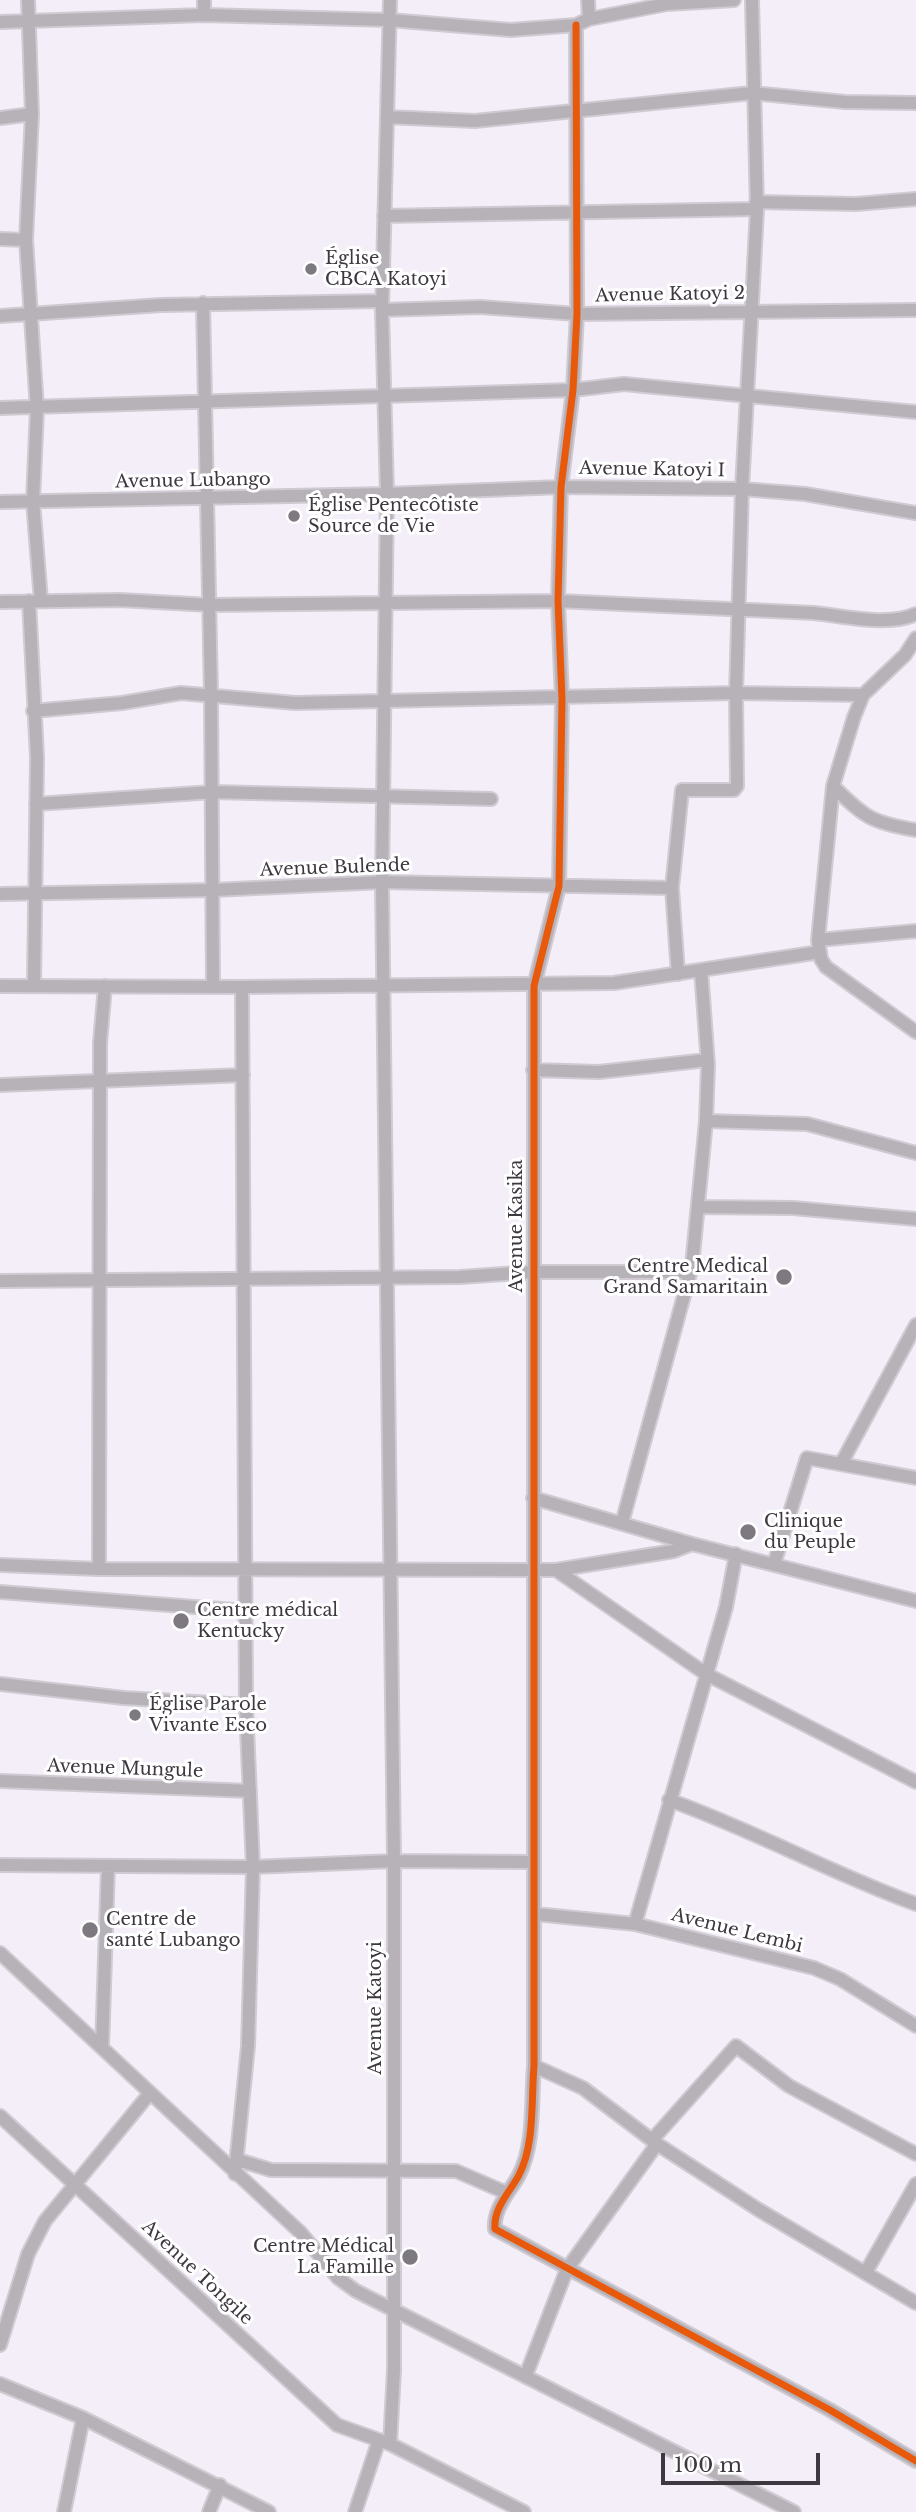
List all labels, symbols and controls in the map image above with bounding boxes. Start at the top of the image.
place label: Église CBCA Katoyi [325,248,447,290]
marker: Église CBCA Katoyi [303,261,319,277]
street label: Avenue Katoyi 2 [595,283,745,307]
street label: Avenue Katoyi I [579,458,725,482]
street label: Avenue Lubango [115,469,271,493]
place label: Église Pentecôtiste Source de Vie [308,495,479,538]
marker: Église Pentecôtiste Source de Vie [286,508,302,524]
street label: Avenue Bulende [259,855,411,881]
street label: Avenue Kasika [506,1159,528,1293]
place label: Centre Medical Grand Samaritain [603,1256,768,1298]
marker: Centre Medical Grand Samaritain [774,1267,794,1287]
place label: Clinique du Peuple [764,1511,856,1554]
marker: Clinique du Peuple [738,1522,758,1542]
place label: Centre médical Kentucky [197,1600,338,1642]
marker: Centre médical Kentucky [171,1611,191,1631]
place label: Église Parole Vivante Esco [149,1694,267,1736]
marker: Église Parole Vivante Esco [127,1707,143,1723]
street label: Avenue Mungule [46,1755,204,1783]
street label: Avenue Lembi [669,1904,805,1958]
place label: Centre de santé Lubango [106,1909,241,1952]
marker: Centre de santé Lubango [80,1920,100,1940]
street label: Avenue Katoyi [365,1941,387,2075]
street label: Avenue Tongile [137,2216,257,2330]
place label: Centre Médical La Famille [253,2236,394,2278]
marker: Centre Médical La Famille [400,2247,420,2267]
scale bar [664,2438,823,2482]
text: 100 m [674,2452,742,2478]

